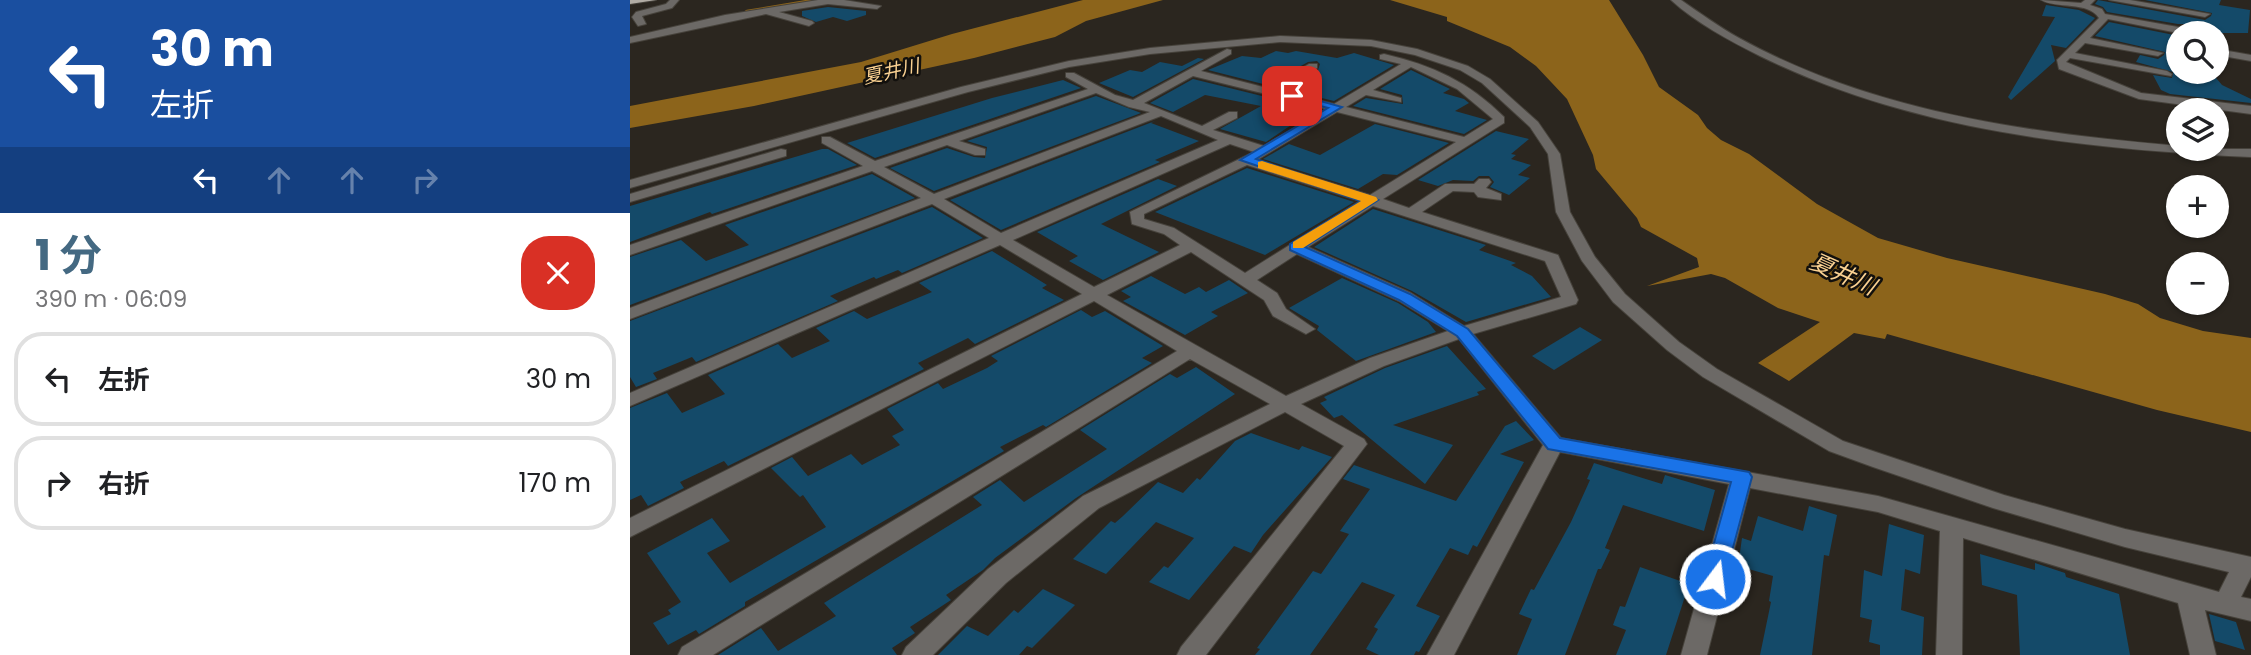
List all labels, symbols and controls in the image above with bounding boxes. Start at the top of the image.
text: 30 m [150,15,274,83]
map controls [2166,21,2229,315]
button: search [2166,21,2229,84]
icon: left [35,28,126,119]
water label: 夏井川 [860,52,924,91]
pin [1262,66,1322,126]
icon: arrive [1273,77,1311,115]
text: 左折 [150,82,214,127]
button: layers [2166,98,2229,161]
icon: left [187,161,225,199]
icon: ahead [260,161,298,199]
icon: ahead [333,161,371,199]
icon: right [406,161,444,199]
button: + [2166,175,2229,238]
text: 1 分 [35,226,102,285]
button: close [521,236,595,310]
water label: 夏井川 [1805,245,1884,304]
button: − [2166,252,2229,315]
text: 390 m · 06:09 [35,283,187,315]
icon: left [39,360,77,398]
text: 30 m [526,361,591,397]
text: 左折 [98,362,150,398]
icon: right [39,464,77,502]
text: 170 m [518,465,591,501]
text: 右折 [98,466,150,502]
position arrow [1678,542,1752,616]

